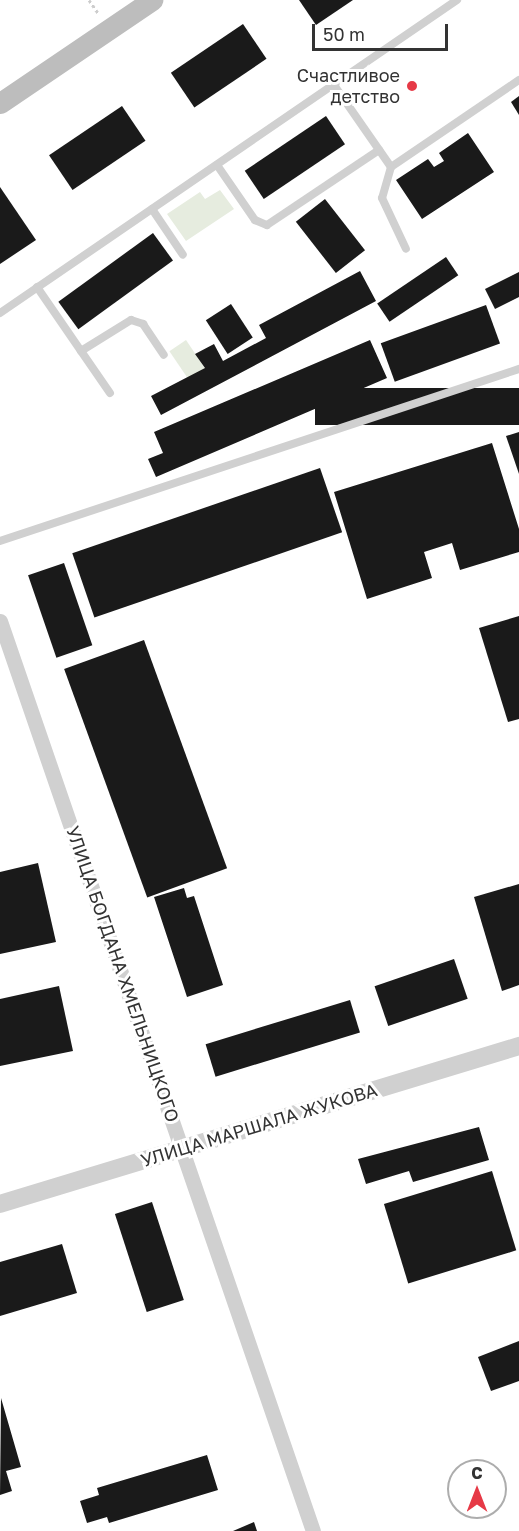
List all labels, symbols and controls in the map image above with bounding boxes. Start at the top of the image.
scale bar [315,12,452,50]
text: 50 m [323,23,365,45]
place label: Счастливое детство [297,65,400,107]
marker: Счастливое детство [405,79,419,93]
street label: УЛИЦА БОГДАНА ХМЕЛЬНИЦКОГО [62,823,184,1125]
street label: УЛИЦА МАРШАЛА ЖУКОВА [138,1079,380,1171]
north arrow [447,1459,507,1519]
text: С [471,1463,483,1483]

